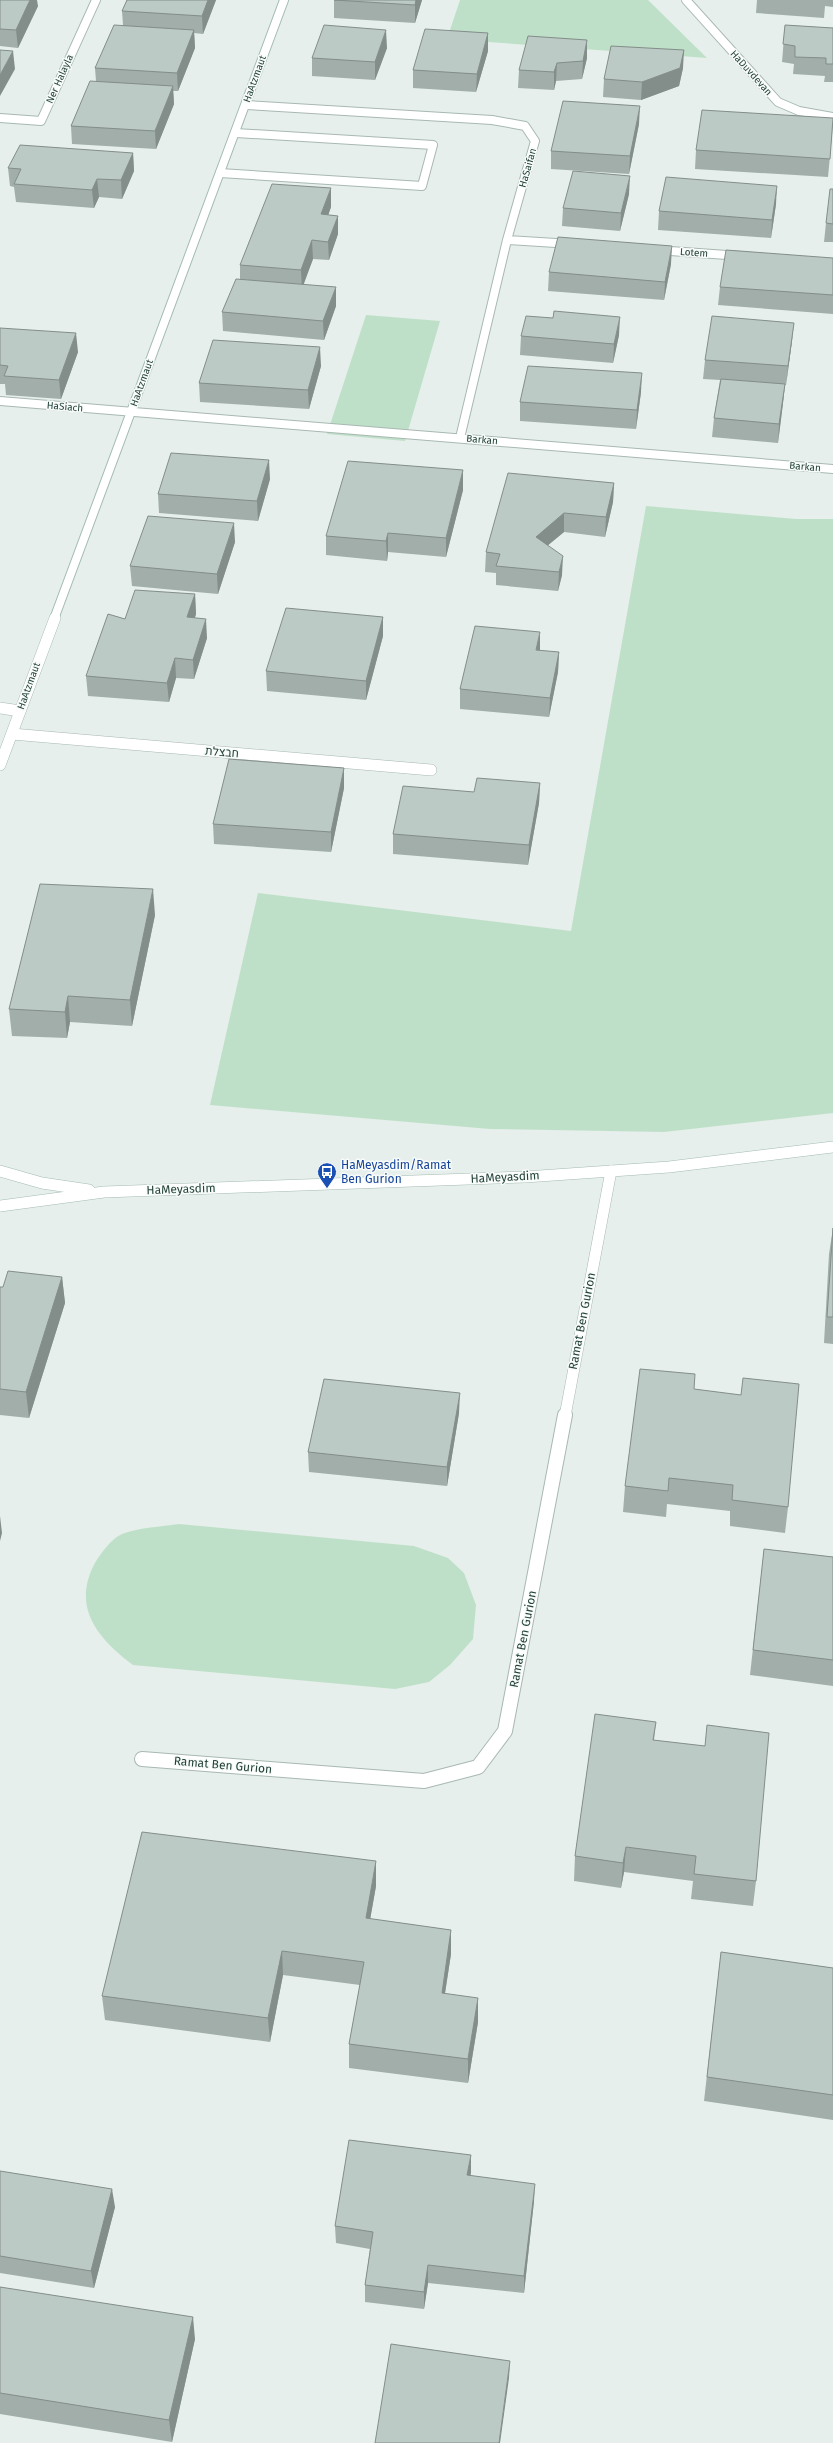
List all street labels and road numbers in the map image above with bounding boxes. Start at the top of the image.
street label: HaDuvdevan [728,48,774,98]
street label: Ner Halayla [44,53,76,105]
street label: HaAtzmaut [241,53,269,104]
street label: HaSaifan [517,147,539,189]
street label: Lotem [680,246,708,260]
street label: HaAtzmaut [128,357,156,408]
street label: HaSiach [46,399,84,415]
street label: Barkan [466,433,498,447]
street label: Barkan [789,460,821,474]
street label: HaAtzmaut [15,660,43,711]
street label: חבצלת [205,744,239,760]
street label: HaMeyasdim [470,1168,540,1186]
street label: HaMeyasdim [146,1181,216,1197]
street label: Ramat Ben Gurion [566,1271,598,1371]
street label: Ramat Ben Gurion [507,1589,539,1689]
street label: Ramat Ben Gurion [173,1754,273,1776]

